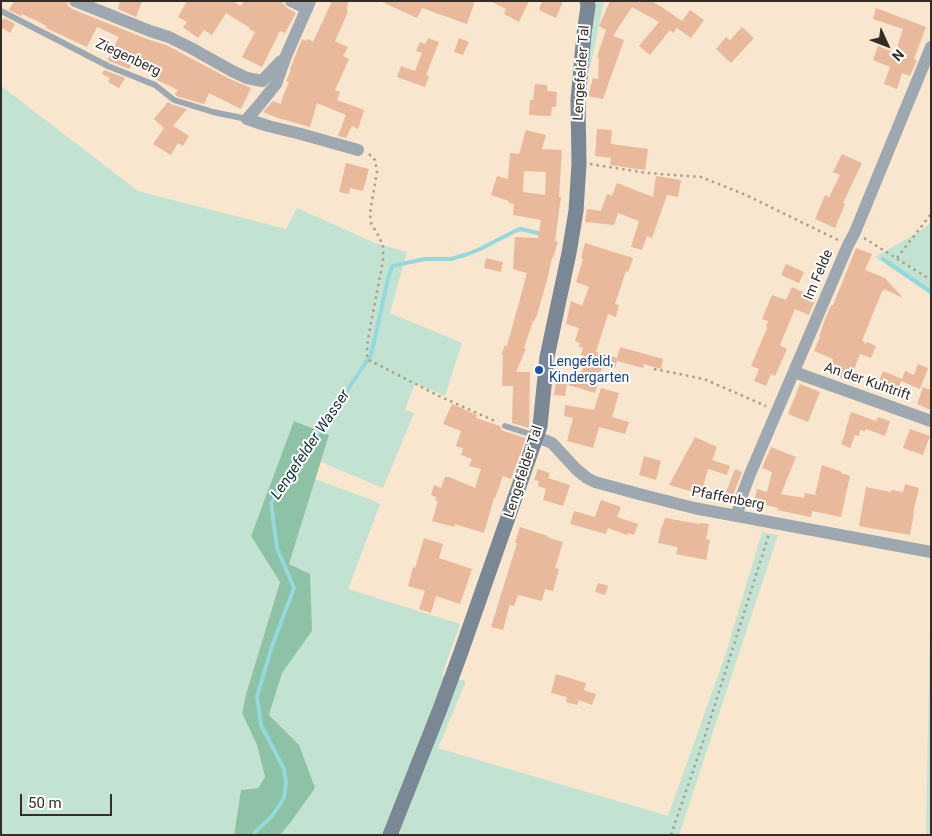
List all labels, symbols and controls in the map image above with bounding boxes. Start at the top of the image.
north arrow [862,20,912,70]
street label: Lengefelder Tal [570,25,594,121]
street label: Ziegenberg [93,36,163,80]
text: N [889,46,907,64]
street label: Im Felde [801,247,837,303]
place label: Lengefeld, Kindergarten [549,354,629,387]
street label: An der Kuhtrift [822,359,912,405]
marker: Lengefeld, Kindergarten [533,364,545,376]
water label: Lengefelder Wasser [268,387,354,503]
street label: Lengefelder Tal [501,424,547,520]
street label: Pfaffenberg [690,484,766,514]
scale bar [22,784,115,816]
text: 50 m [28,794,62,812]

